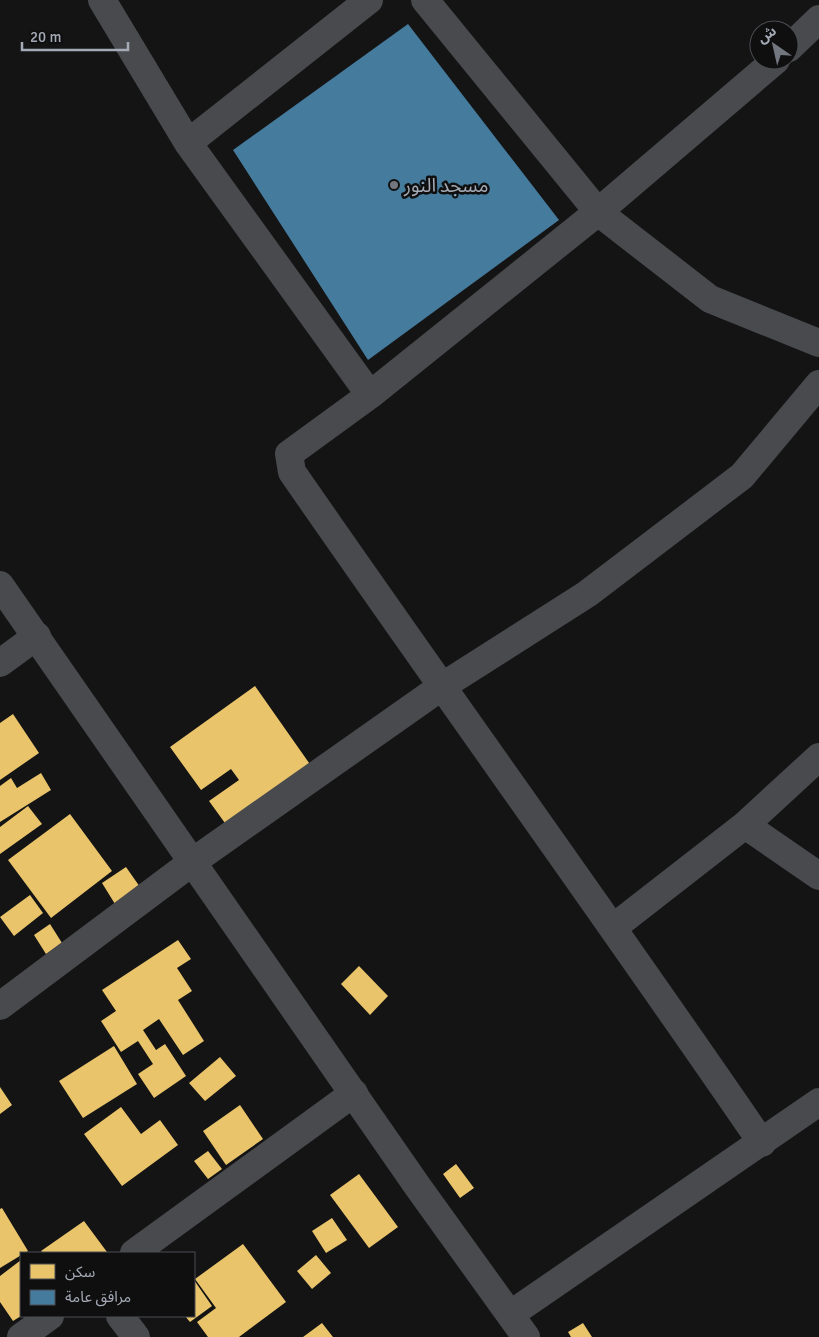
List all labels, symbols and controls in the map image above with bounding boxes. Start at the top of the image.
scale bar [22,20,129,52]
north arrow [749,20,799,70]
text: ش [754,22,780,47]
text: 20 m [30,28,61,46]
place label: مسجد النور [403,174,488,198]
marker: مسجد النور [388,179,400,191]
legend [20,1252,195,1317]
text: سكن [65,1263,96,1281]
text: مرافق عامة [65,1288,131,1307]

